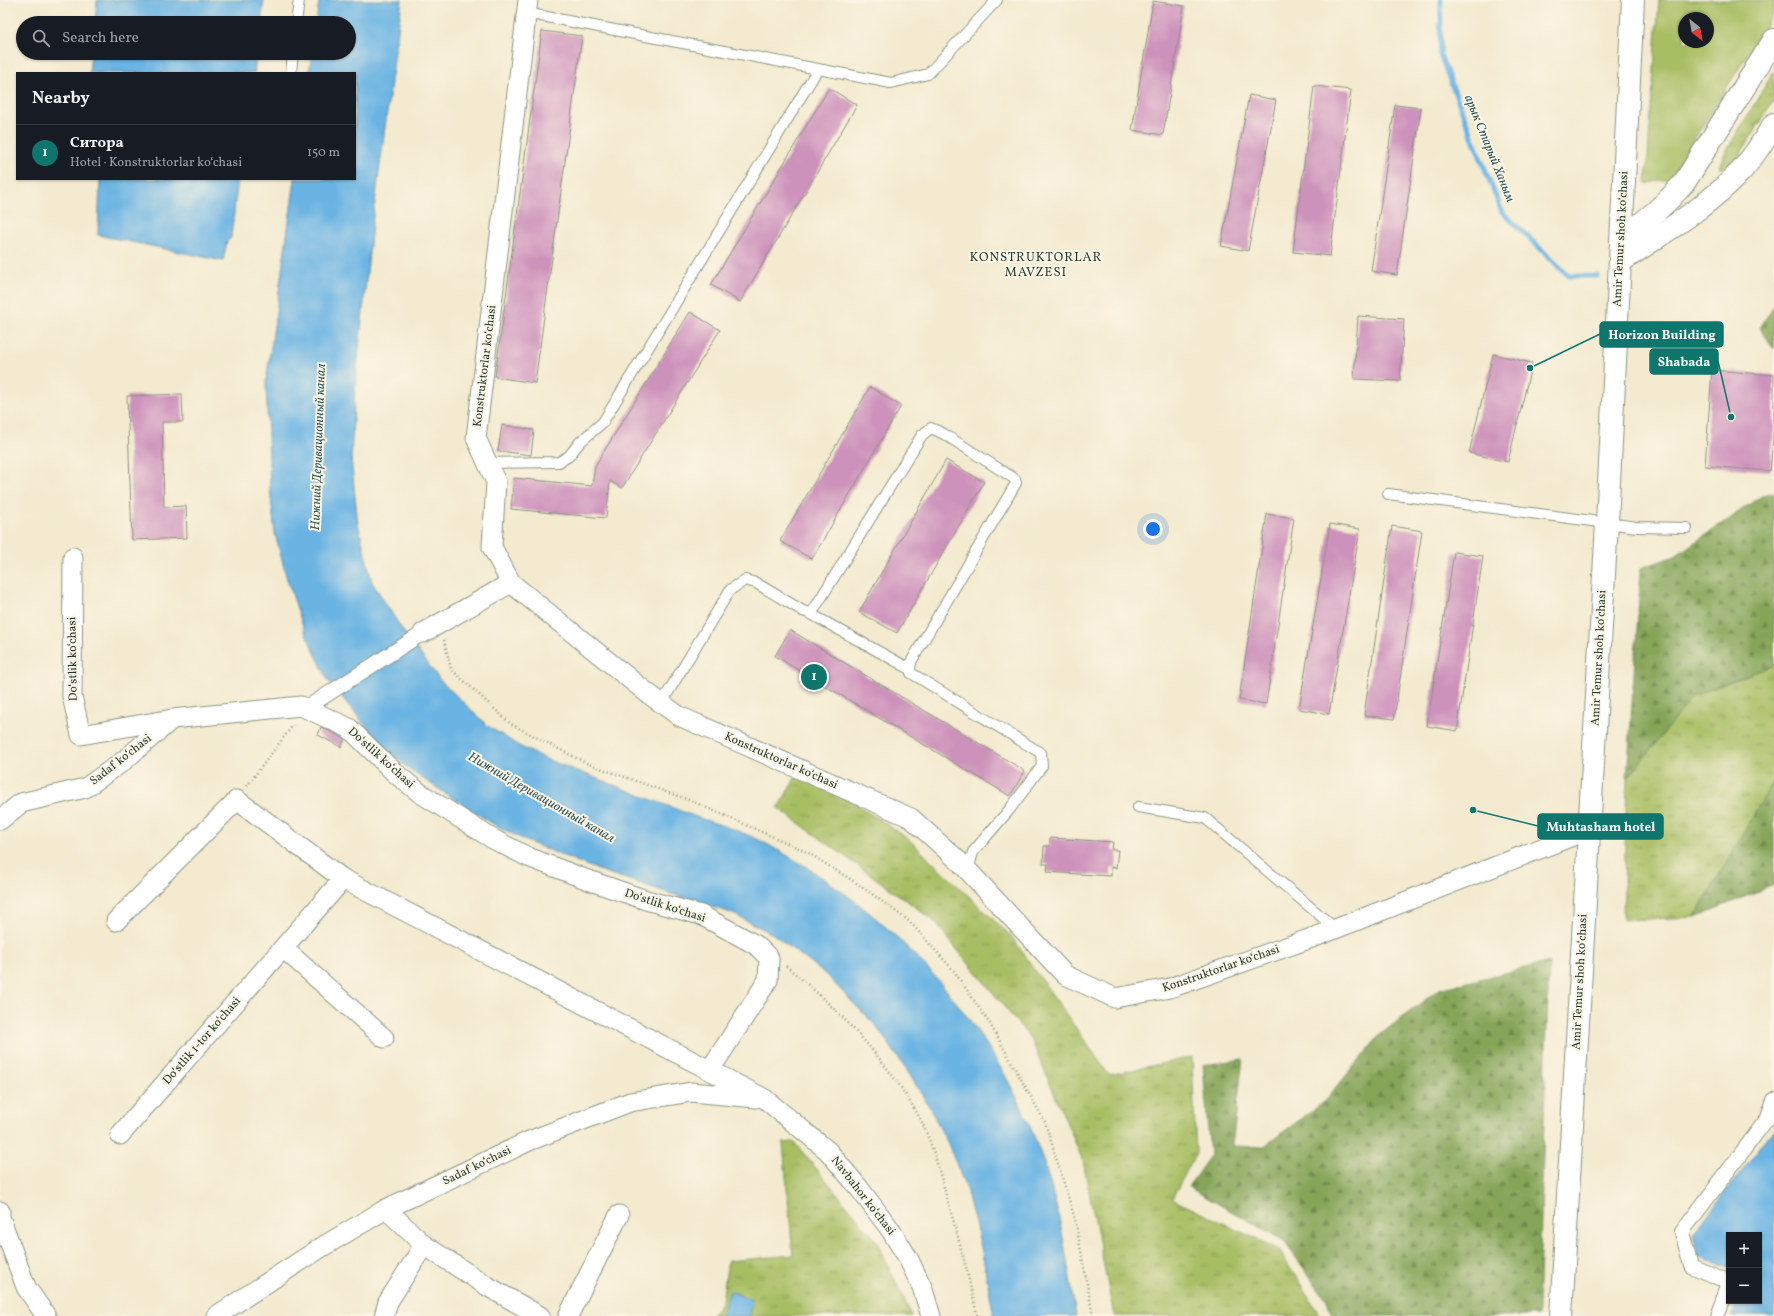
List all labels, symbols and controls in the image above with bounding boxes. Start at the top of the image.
north arrow [1678,12,1714,48]
search box [16,16,356,60]
icon: search [30,27,52,49]
text: Search here [62,28,139,49]
text: Nearby [32,87,90,110]
water label: арык Старый Ханым [1459,93,1519,206]
text: Ситора [70,133,124,154]
text: 1 [42,144,48,162]
text: 150 m [307,144,340,162]
text: Hotel · Konstruktorlar ko‘chasi [70,154,242,172]
street label: Amir Temur shoh ko‘chasi [1609,170,1633,307]
district label: KONSTRUKTORLAR MAVZESI [970,249,1102,282]
street label: Konstruktorlar ko‘chasi [470,304,500,428]
callout: Horizon Building [1600,322,1723,347]
text: Horizon Building [1608,327,1716,345]
callout: Shabada [1650,349,1718,374]
text: Shabada [1658,354,1710,372]
water label: Нижний Деривационный канал [307,363,331,531]
your location [1143,519,1163,539]
street label: Amir Temur shoh ko‘chasi [1587,589,1611,726]
street label: Do‘stlik ko‘chasi [64,616,82,701]
pin: 1 [801,662,827,692]
street label: Do‘stlik ko‘chasi [344,724,418,792]
street label: Konstruktorlar ko‘chasi [722,729,841,793]
street label: Sadaf ko‘chasi [87,731,156,789]
water label: Нижний Деривационный канал [464,748,618,848]
callout: Muhtasham hotel [1538,814,1663,839]
text: Muhtasham hotel [1547,819,1656,837]
street label: Do‘stlik ko‘chasi [622,885,708,927]
street label: Amir Temur shoh ko‘chasi [1568,913,1592,1050]
street label: Konstruktorlar ko‘chasi [1160,941,1282,997]
street label: Do‘stlik 1-tor ko‘chasi [159,993,245,1088]
street label: Sadaf ko‘chasi [440,1142,514,1190]
street label: Navbahor ko‘chasi [827,1153,899,1239]
map controls [1726,1232,1762,1304]
button: + [1726,1232,1762,1268]
button: − [1726,1268,1762,1304]

